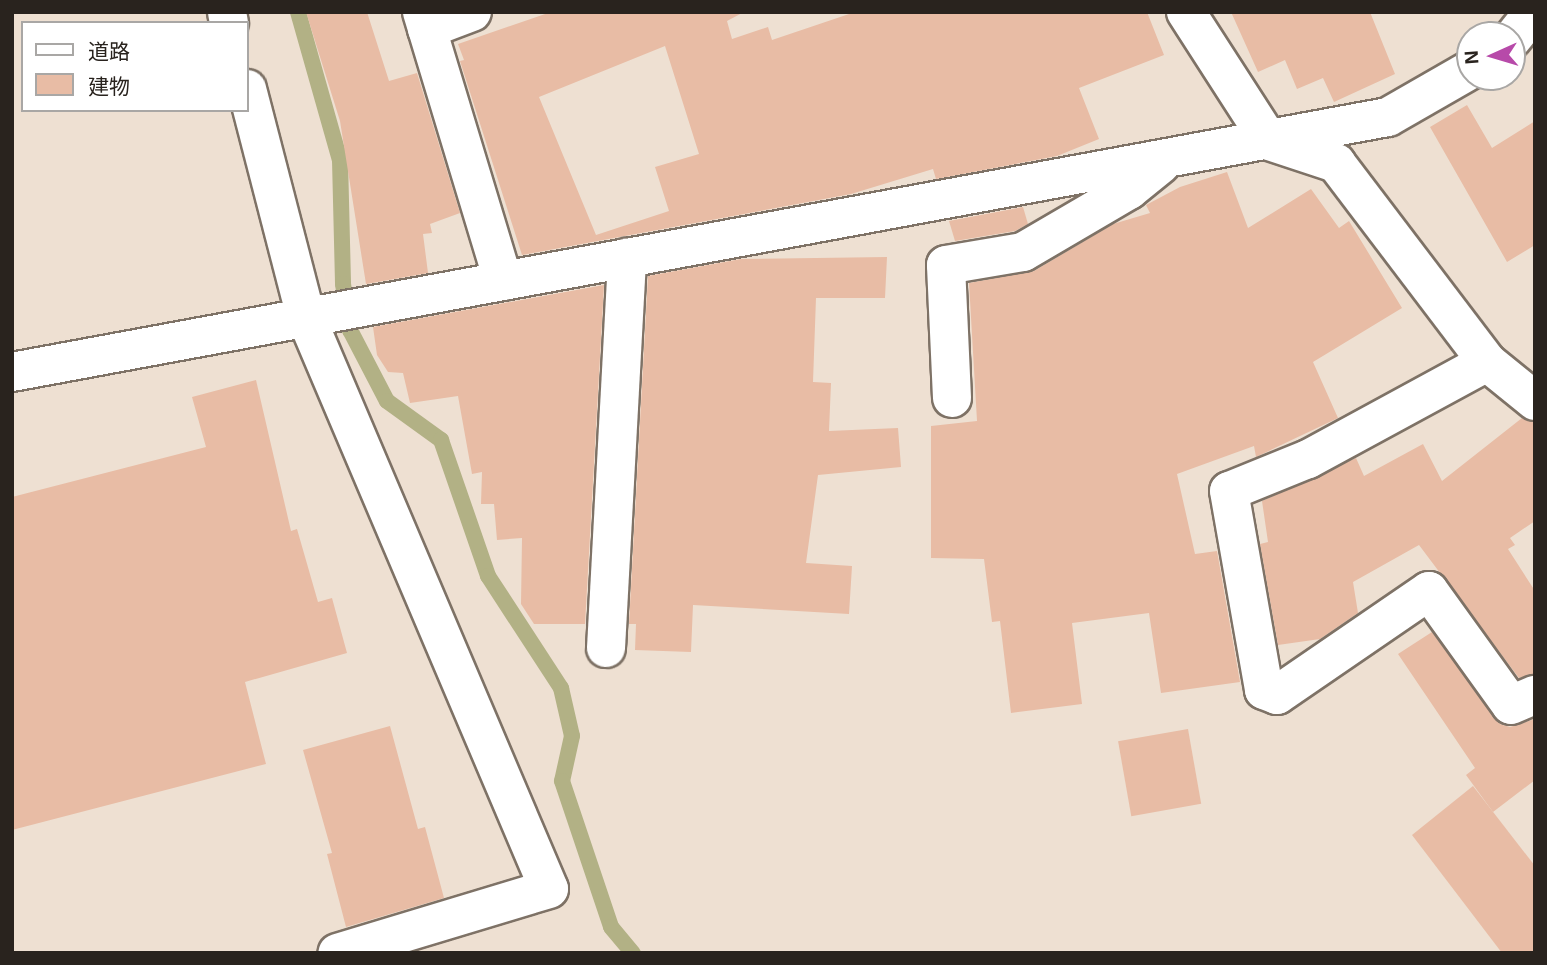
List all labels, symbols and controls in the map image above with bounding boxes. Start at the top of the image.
legend [21,21,248,112]
north arrow [1456,21,1526,91]
text: 道路 [88,40,130,63]
text: N [1461,50,1483,65]
text: 建物 [88,75,130,98]

